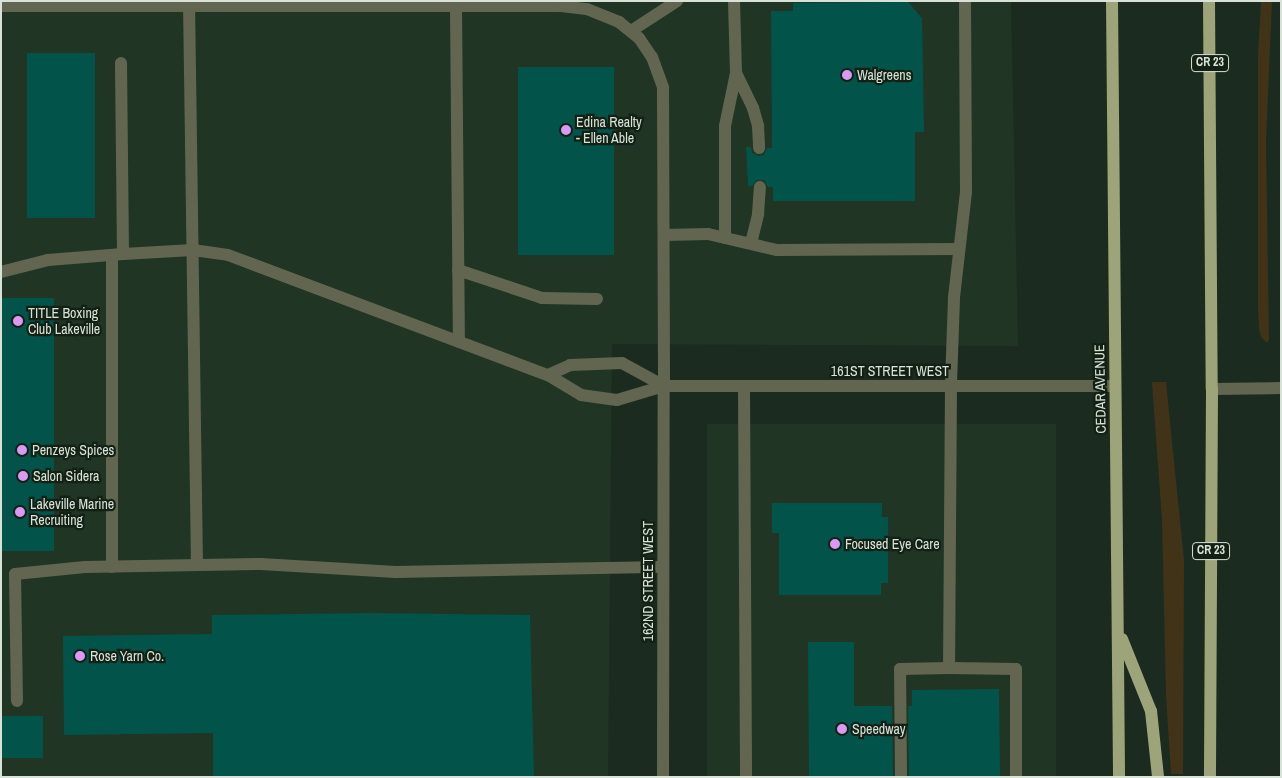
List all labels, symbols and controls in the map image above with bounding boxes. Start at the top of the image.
road number: CR 23 [1190,54,1230,72]
place label: Walgreens [857,67,911,83]
marker: Walgreens [841,69,853,81]
place label: Edina Realty - Ellen Able [576,114,642,146]
marker: Edina Realty - Ellen Able [560,124,572,136]
place label: TITLE Boxing Club Lakeville [28,305,100,338]
marker: TITLE Boxing Club Lakeville [12,315,24,327]
street label: CEDAR AVENUE [1091,344,1109,434]
street label: 161ST STREET WEST [831,363,949,379]
place label: Penzeys Spices [32,442,114,458]
marker: Penzeys Spices [16,444,28,456]
place label: Salon Sidera [33,468,99,484]
marker: Salon Sidera [17,470,29,482]
place label: Lakeville Marine Recruiting [30,496,114,528]
marker: Lakeville Marine Recruiting [14,506,26,518]
street label: 162ND STREET WEST [640,521,656,641]
place label: Focused Eye Care [845,536,940,552]
marker: Focused Eye Care [829,538,841,550]
road number: CR 23 [1191,542,1231,560]
place label: Rose Yarn Co. [90,648,164,664]
marker: Rose Yarn Co. [74,650,86,662]
place label: Speedway [852,721,906,737]
marker: Speedway [836,723,848,735]

